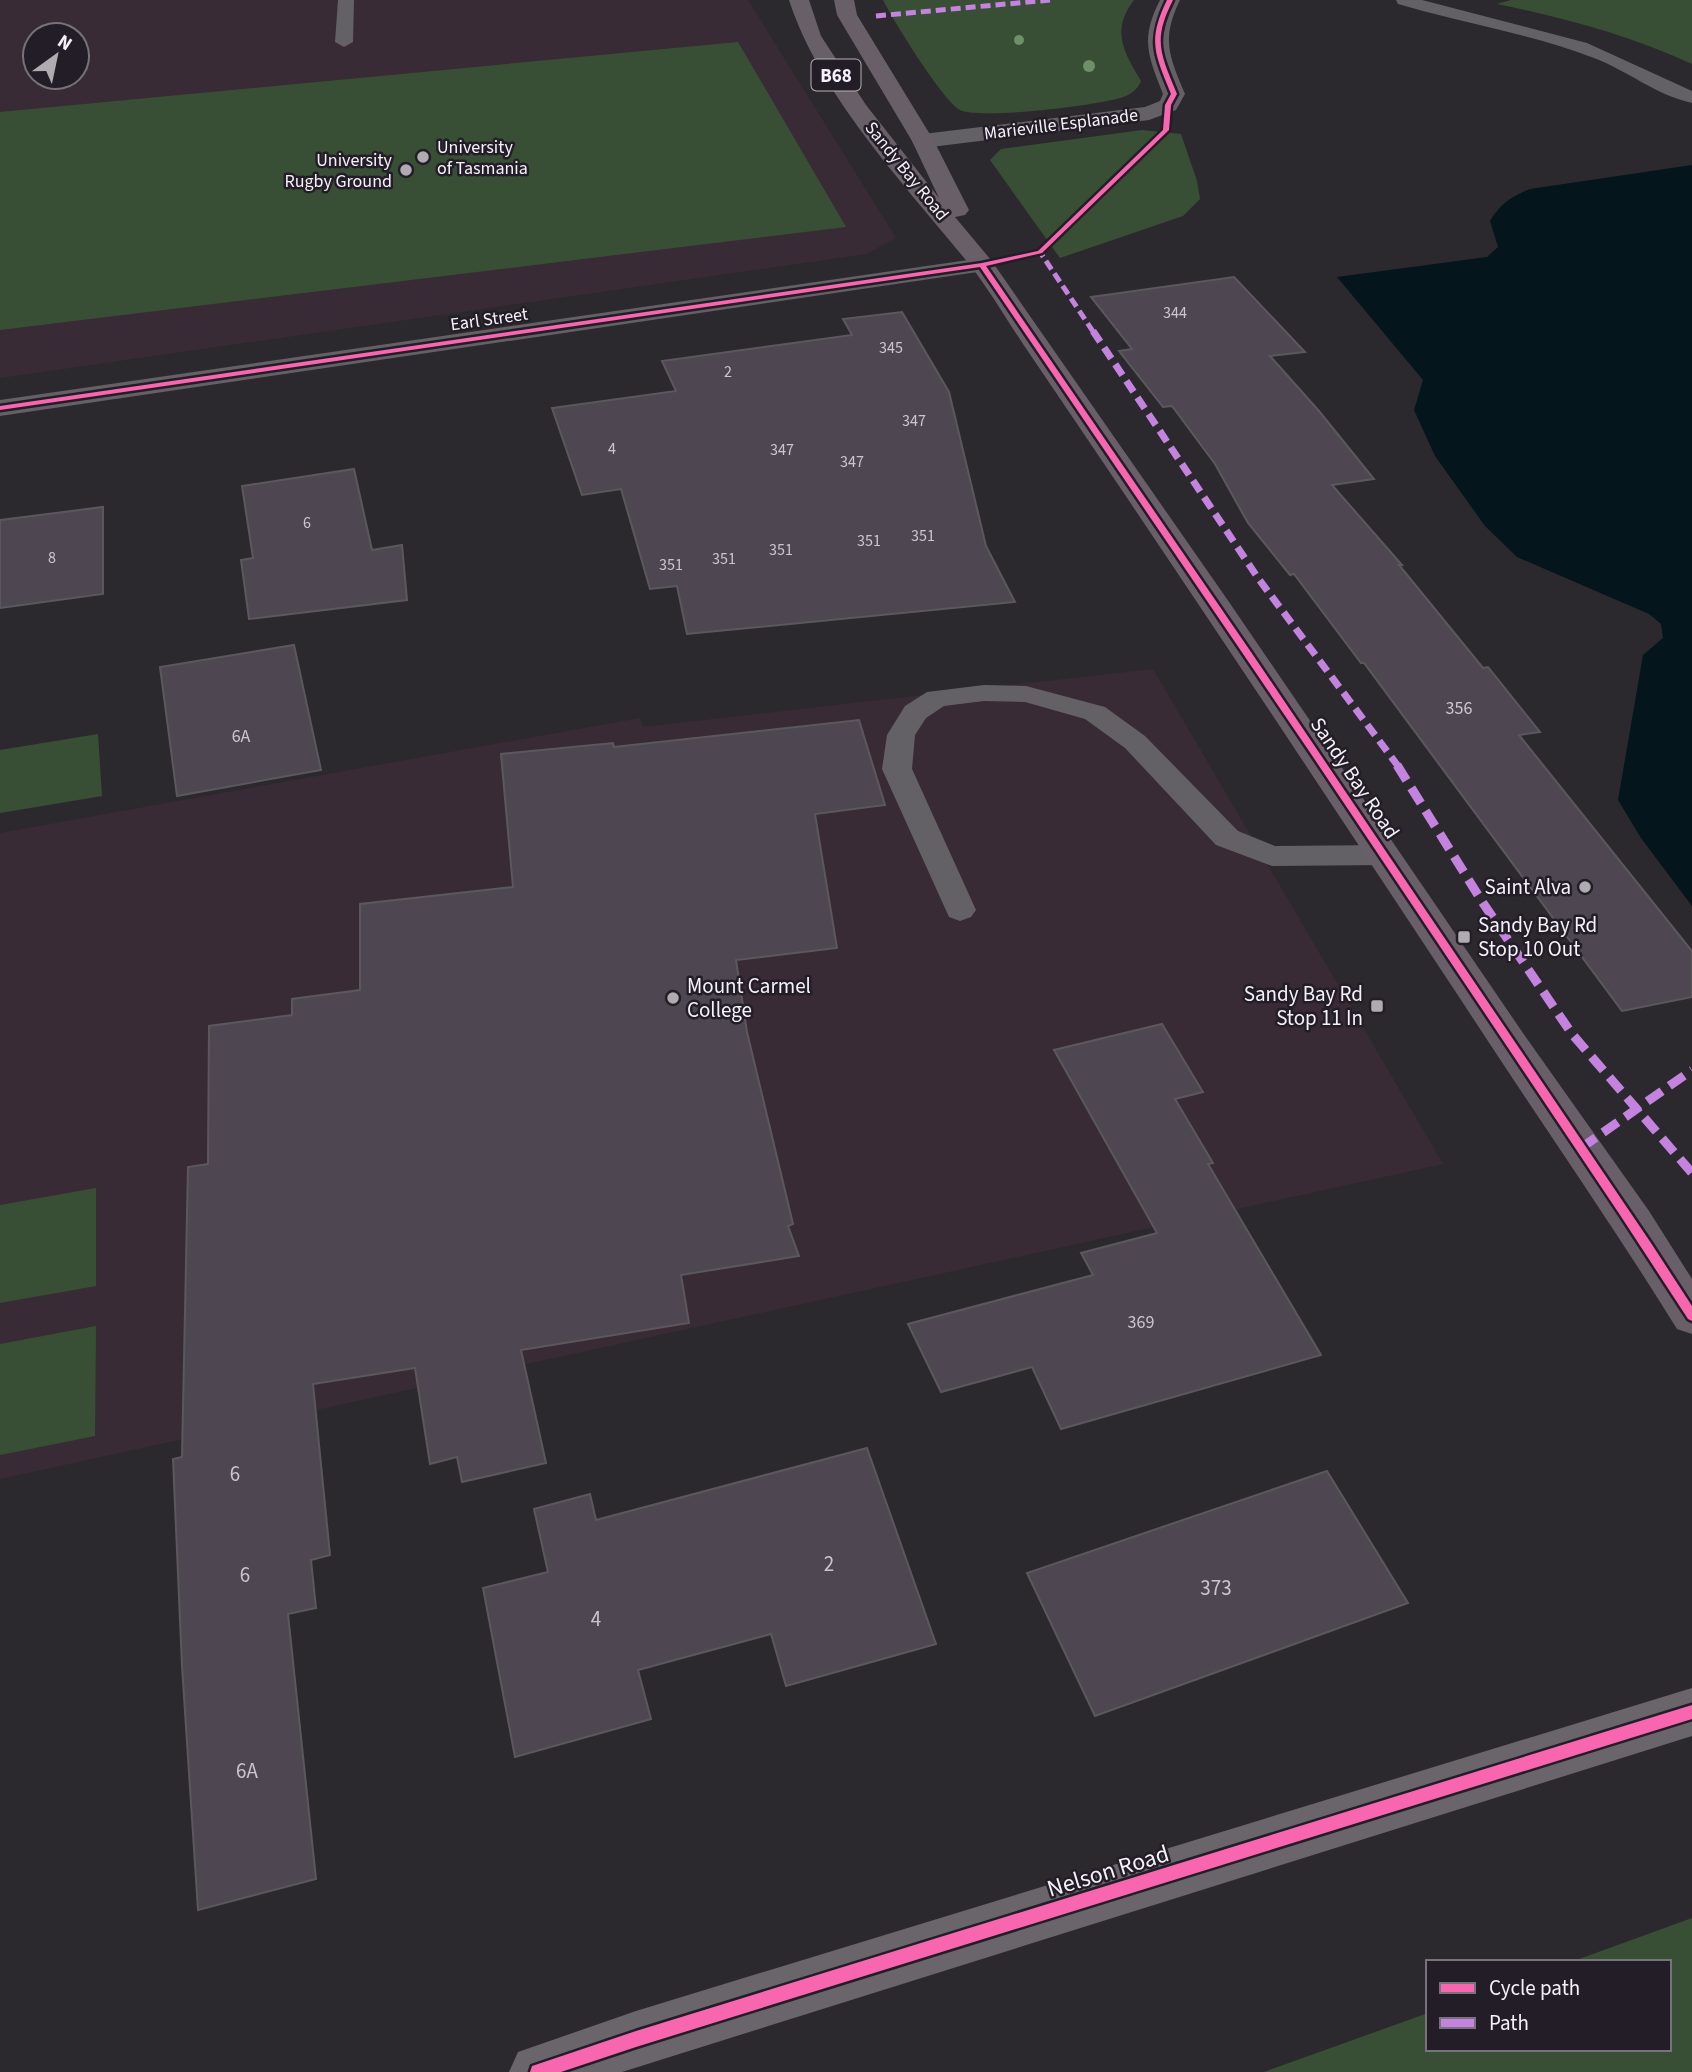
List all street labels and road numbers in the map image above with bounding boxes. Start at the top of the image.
road number: B68 [812,60,860,90]
street label: Marieville Esplanade [983,103,1140,146]
street label: Sandy Bay Road [859,116,954,226]
street label: Earl Street [449,302,529,337]
street label: Sandy Bay Road [1303,711,1407,845]
street label: Nelson Road [1043,1836,1174,1907]

